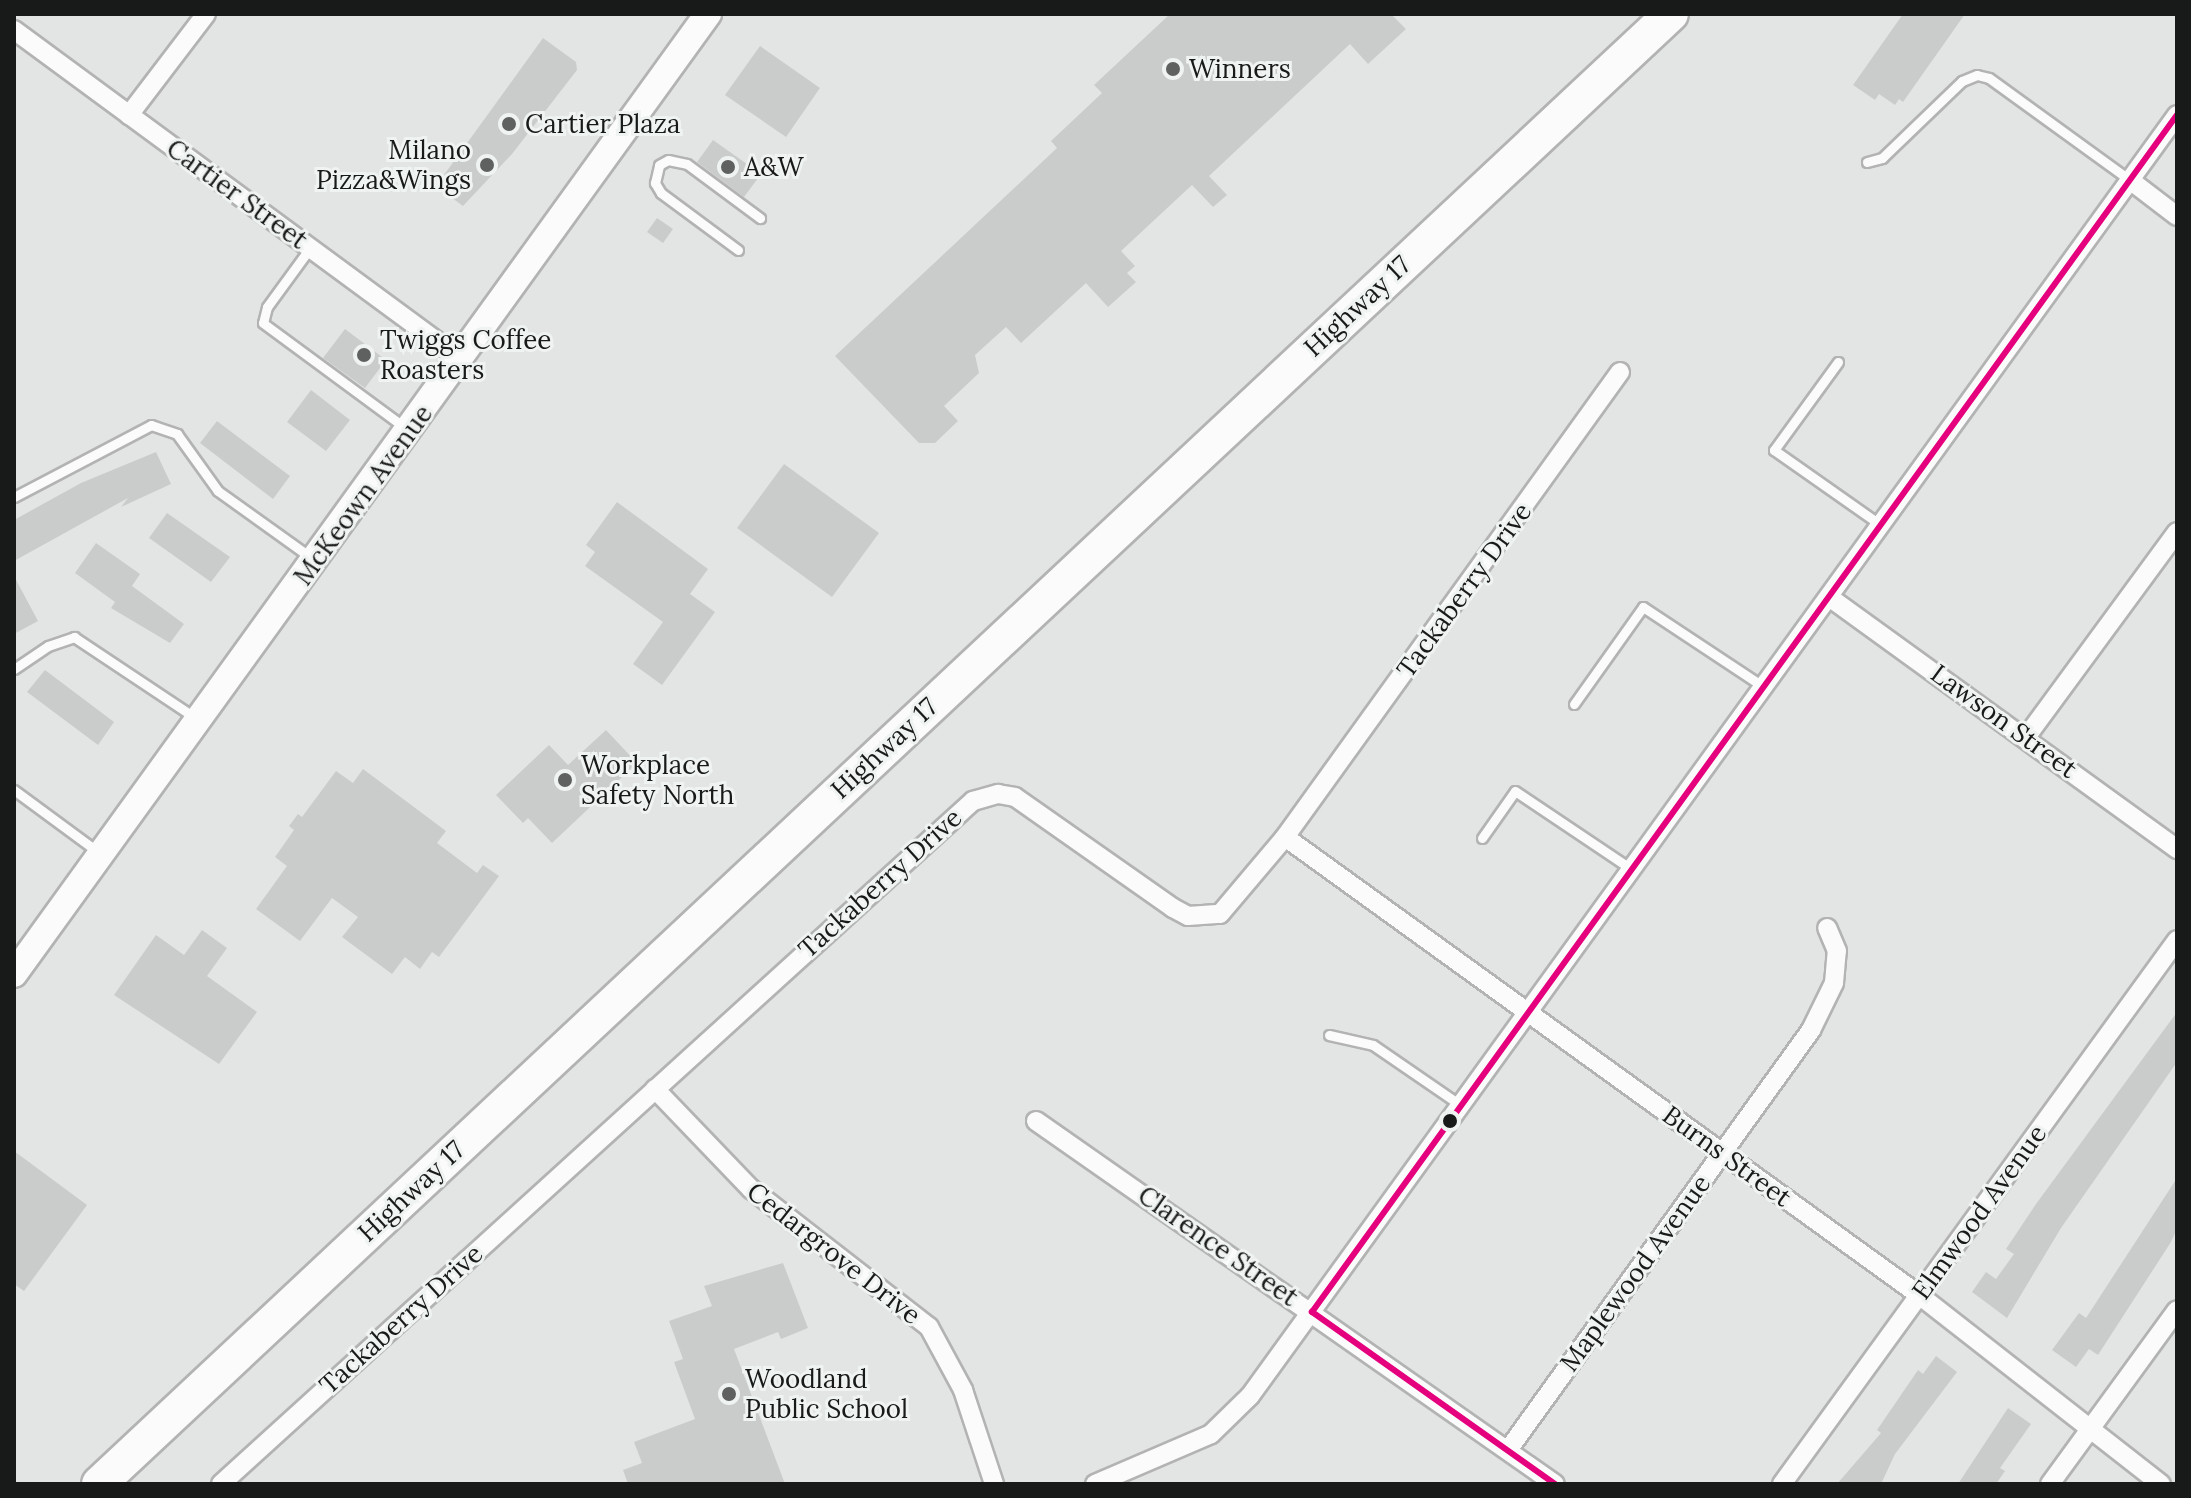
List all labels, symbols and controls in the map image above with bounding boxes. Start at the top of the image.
place label: Winners [1189,53,1291,85]
marker: Winners [1164,60,1182,78]
place label: Cartier Plaza [525,108,680,140]
marker: Cartier Plaza [500,115,518,133]
street label: Cartier Street [161,133,313,255]
place label: Milano Pizza&Wings [316,134,471,196]
place label: A&W [744,151,803,183]
marker: Milano Pizza&Wings [478,156,496,174]
marker: A&W [719,158,737,176]
street label: Highway 17 [1298,249,1416,363]
place label: Twiggs Coffee Roasters [380,324,551,386]
marker: Twiggs Coffee Roasters [355,346,373,364]
street label: McKeown Avenue [287,399,439,591]
street label: Tackaberry Drive [1390,497,1538,683]
street label: Lawson Street [1925,658,2083,784]
street label: Highway 17 [825,691,943,805]
place label: Workplace Safety North [581,749,734,810]
marker: Workplace Safety North [556,771,574,789]
street label: Tackaberry Drive [792,802,968,964]
street label: Burns Street [1657,1099,1797,1213]
unlabelled marker [1442,1113,1458,1129]
street label: Elmwood Avenue [1905,1119,2053,1305]
street label: Highway 17 [352,1134,470,1248]
street label: Maplewood Avenue [1553,1169,1717,1377]
street label: Cedargrove Drive [741,1176,927,1330]
street label: Clarence Street [1132,1179,1304,1313]
street label: Tackaberry Drive [313,1238,489,1400]
place label: Woodland Public School [745,1363,908,1424]
marker: Woodland Public School [720,1385,738,1403]

